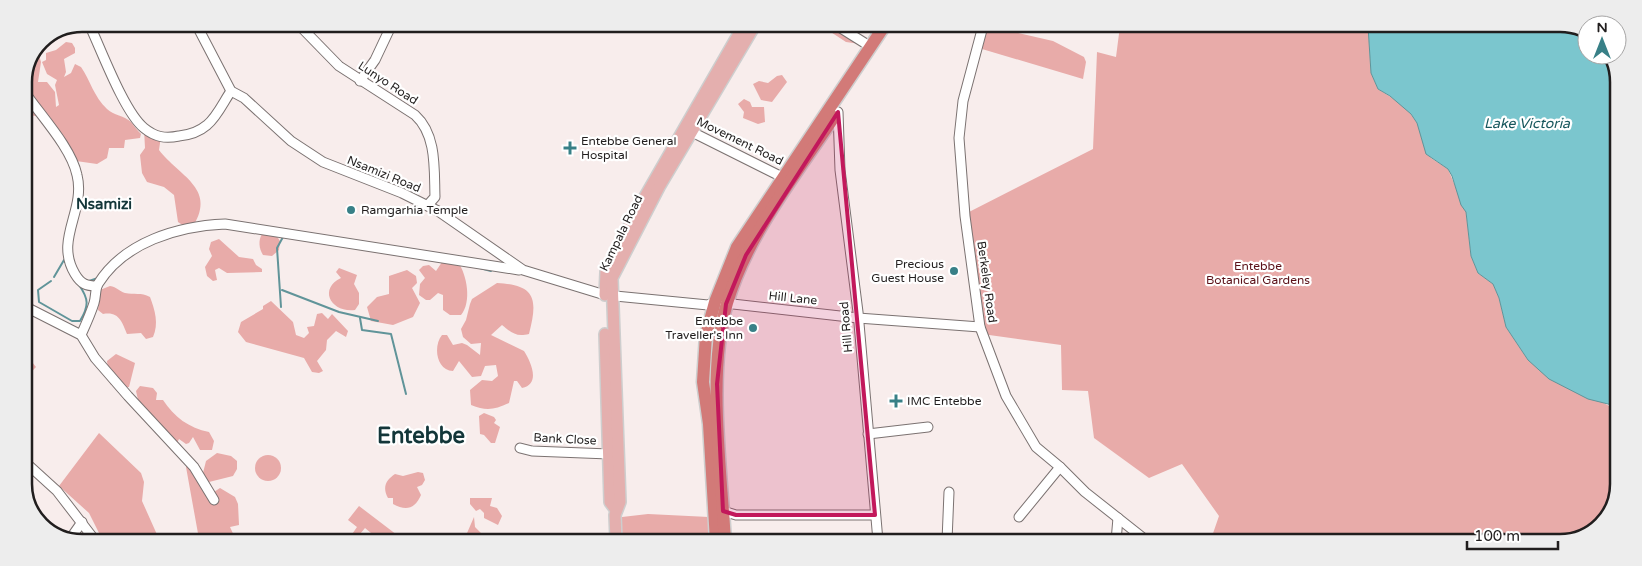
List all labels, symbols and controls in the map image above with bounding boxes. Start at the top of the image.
north arrow [1577,15,1627,65]
text: N [1596,19,1608,36]
street label: Lunyo Road [356,59,420,107]
street label: Movement Road [694,114,786,168]
water label: Lake Victoria [1484,115,1571,132]
place label: Entebbe General Hospital [581,134,676,162]
marker: Entebbe General Hospital [563,141,577,155]
street label: Nsamizi Road [345,153,423,195]
street label: Kampala Road [596,193,646,273]
district label: Nsamizi [76,195,132,213]
place label: Ramgarhia Temple [361,203,468,217]
marker: Ramgarhia Temple [345,204,357,216]
street label: Berkeley Road [974,240,1000,324]
place label: Precious Guest House [871,257,944,285]
park label: Entebbe Botanical Gardens [1206,259,1310,287]
marker: Precious Guest House [948,265,960,277]
street label: Hill Lane [768,288,818,308]
street label: Hill Road [837,301,855,353]
place label: Entebbe Traveller's Inn [665,314,743,342]
marker: Entebbe Traveller's Inn [747,322,759,334]
marker: IMC Entebbe [889,394,903,408]
place label: IMC Entebbe [907,394,982,408]
district label: Entebbe [377,423,465,449]
street label: Bank Close [533,430,597,448]
scale bar [1467,518,1558,550]
text: 100 m [1474,527,1520,545]

